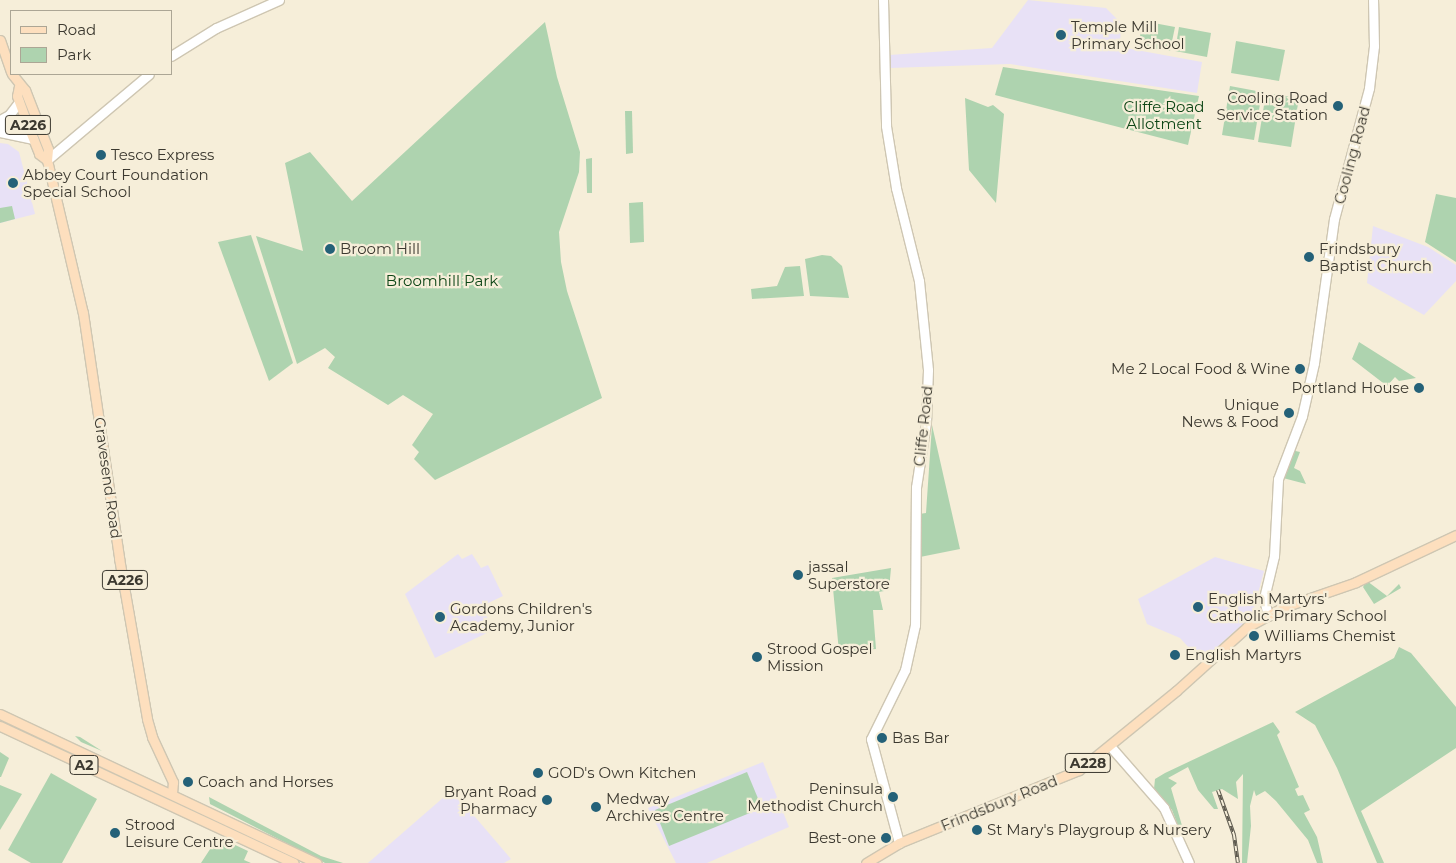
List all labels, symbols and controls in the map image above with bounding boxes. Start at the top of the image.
legend [10,10,172,75]
place label: Temple Mill Primary School [1071,17,1185,52]
text: Road [57,20,96,39]
marker: Temple Mill Primary School [1055,29,1067,41]
text: Park [57,45,91,64]
place label: Cooling Road Service Station [1216,88,1328,123]
park label: Cliffe Road Allotment [1124,97,1204,132]
marker: Cooling Road Service Station [1332,100,1344,112]
street label: Cooling Road [1330,104,1374,206]
road number: A226 [4,114,52,136]
place label: Tesco Express [111,146,214,164]
marker: Tesco Express [95,149,107,161]
place label: Abbey Court Foundation Special School [23,165,209,200]
marker: Abbey Court Foundation Special School [7,177,19,189]
place label: Frindsbury Baptist Church [1319,239,1432,274]
place label: Broom Hill [340,240,420,258]
marker: Broom Hill [324,243,336,255]
marker: Frindsbury Baptist Church [1303,251,1315,263]
park label: Broomhill Park [386,272,498,290]
place label: Me 2 Local Food & Wine [1111,360,1290,378]
marker: Me 2 Local Food & Wine [1294,363,1306,375]
place label: Portland House [1292,379,1409,397]
marker: Portland House [1413,382,1425,394]
street label: Cliffe Road [910,385,936,467]
place label: Unique News & Food [1181,395,1279,430]
marker: Unique News & Food [1283,407,1295,419]
street label: Gravesend Road [91,416,125,540]
place label: jassal Superstore [808,557,890,592]
road number: A226 [101,568,149,592]
marker: jassal Superstore [792,569,804,581]
place label: English Martyrs' Catholic Primary School [1208,589,1387,624]
place label: Gordons Children's Academy, Junior [450,599,592,634]
marker: English Martyrs' Catholic Primary School [1192,601,1204,613]
marker: Gordons Children's Academy, Junior [434,611,446,623]
place label: Williams Chemist [1264,627,1396,645]
marker: Williams Chemist [1248,630,1260,642]
place label: Strood Gospel Mission [767,639,873,674]
place label: English Martyrs [1185,646,1301,664]
marker: English Martyrs [1169,649,1181,661]
marker: Strood Gospel Mission [751,651,763,663]
place label: Bas Bar [892,729,950,747]
marker: Bas Bar [876,732,888,744]
road number: A228 [1064,751,1112,774]
road number: A2 [69,754,99,776]
place label: GOD's Own Kitchen [548,764,696,782]
marker: GOD's Own Kitchen [532,767,544,779]
street label: Frindsbury Road [938,771,1060,835]
place label: Coach and Horses [198,773,333,791]
marker: Coach and Horses [182,776,194,788]
place label: Peninsula Methodist Church [747,779,883,814]
place label: Bryant Road Pharmacy [444,782,537,817]
place label: Medway Archives Centre [606,789,724,824]
marker: Peninsula Methodist Church [887,791,899,803]
marker: Bryant Road Pharmacy [541,794,553,806]
marker: Medway Archives Centre [590,801,602,813]
place label: Strood Leisure Centre [125,815,233,850]
place label: St Mary's Playgroup & Nursery [987,821,1211,839]
marker: St Mary's Playgroup & Nursery [971,824,983,836]
marker: Strood Leisure Centre [109,827,121,839]
place label: Best-one [808,829,876,847]
marker: Best-one [880,832,892,844]

